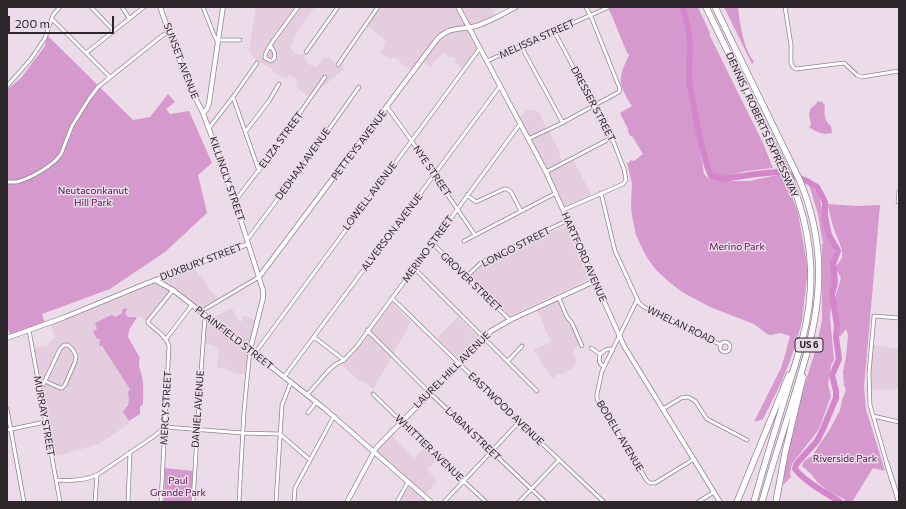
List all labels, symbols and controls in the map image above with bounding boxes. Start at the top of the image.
scale bar [10,8,116,34]
text: 200 m [15,16,50,30]
street label: MELISSA STREET [497,17,577,61]
street label: SUNSET AVENUE [161,21,201,101]
street label: DENNIS J. ROBERTS EXPRESSWAY [723,50,801,200]
street label: DRESSER STREET [568,64,618,144]
street label: PETTEYS AVENUE [329,108,389,182]
street label: ELIZA STREET [256,109,306,171]
street label: DEDHAM AVENUE [273,126,333,202]
street label: KILLINGLY STREET [207,135,247,223]
street label: NYE STREET [411,143,453,199]
street label: LOWELL AVENUE [340,159,400,233]
park label: Neutaconkanut Hill Park [58,185,128,208]
street label: ALVERSON AVENUE [359,191,425,273]
street label: HARTFORD AVENUE [559,210,609,304]
street label: MERINO STREET [400,213,456,285]
street label: LONGO STREET [480,224,552,270]
street label: DUXBURY STREET [158,241,244,283]
park label: Merino Park [709,241,765,253]
street label: GROVER STREET [438,250,504,314]
street label: WHELAN ROAD [645,303,717,347]
street label: PLAINFIELD STREET [193,304,275,372]
street label: LAUREL HILL AVENUE [411,329,493,411]
road number: US 6 [795,338,823,352]
street label: DANIEL AVENUE [189,370,207,448]
street label: EASTWOOD AVENUE [466,370,546,448]
street label: MERCY STREET [158,371,174,445]
street label: MURRAY STREET [31,375,57,457]
street label: BODELL AVENUE [594,398,646,474]
street label: LABAN STREET [443,404,503,464]
street label: WHITTIER AVENUE [392,412,466,484]
park label: Riverside Park [813,453,877,465]
park label: Paul Grande Park [150,475,206,498]

